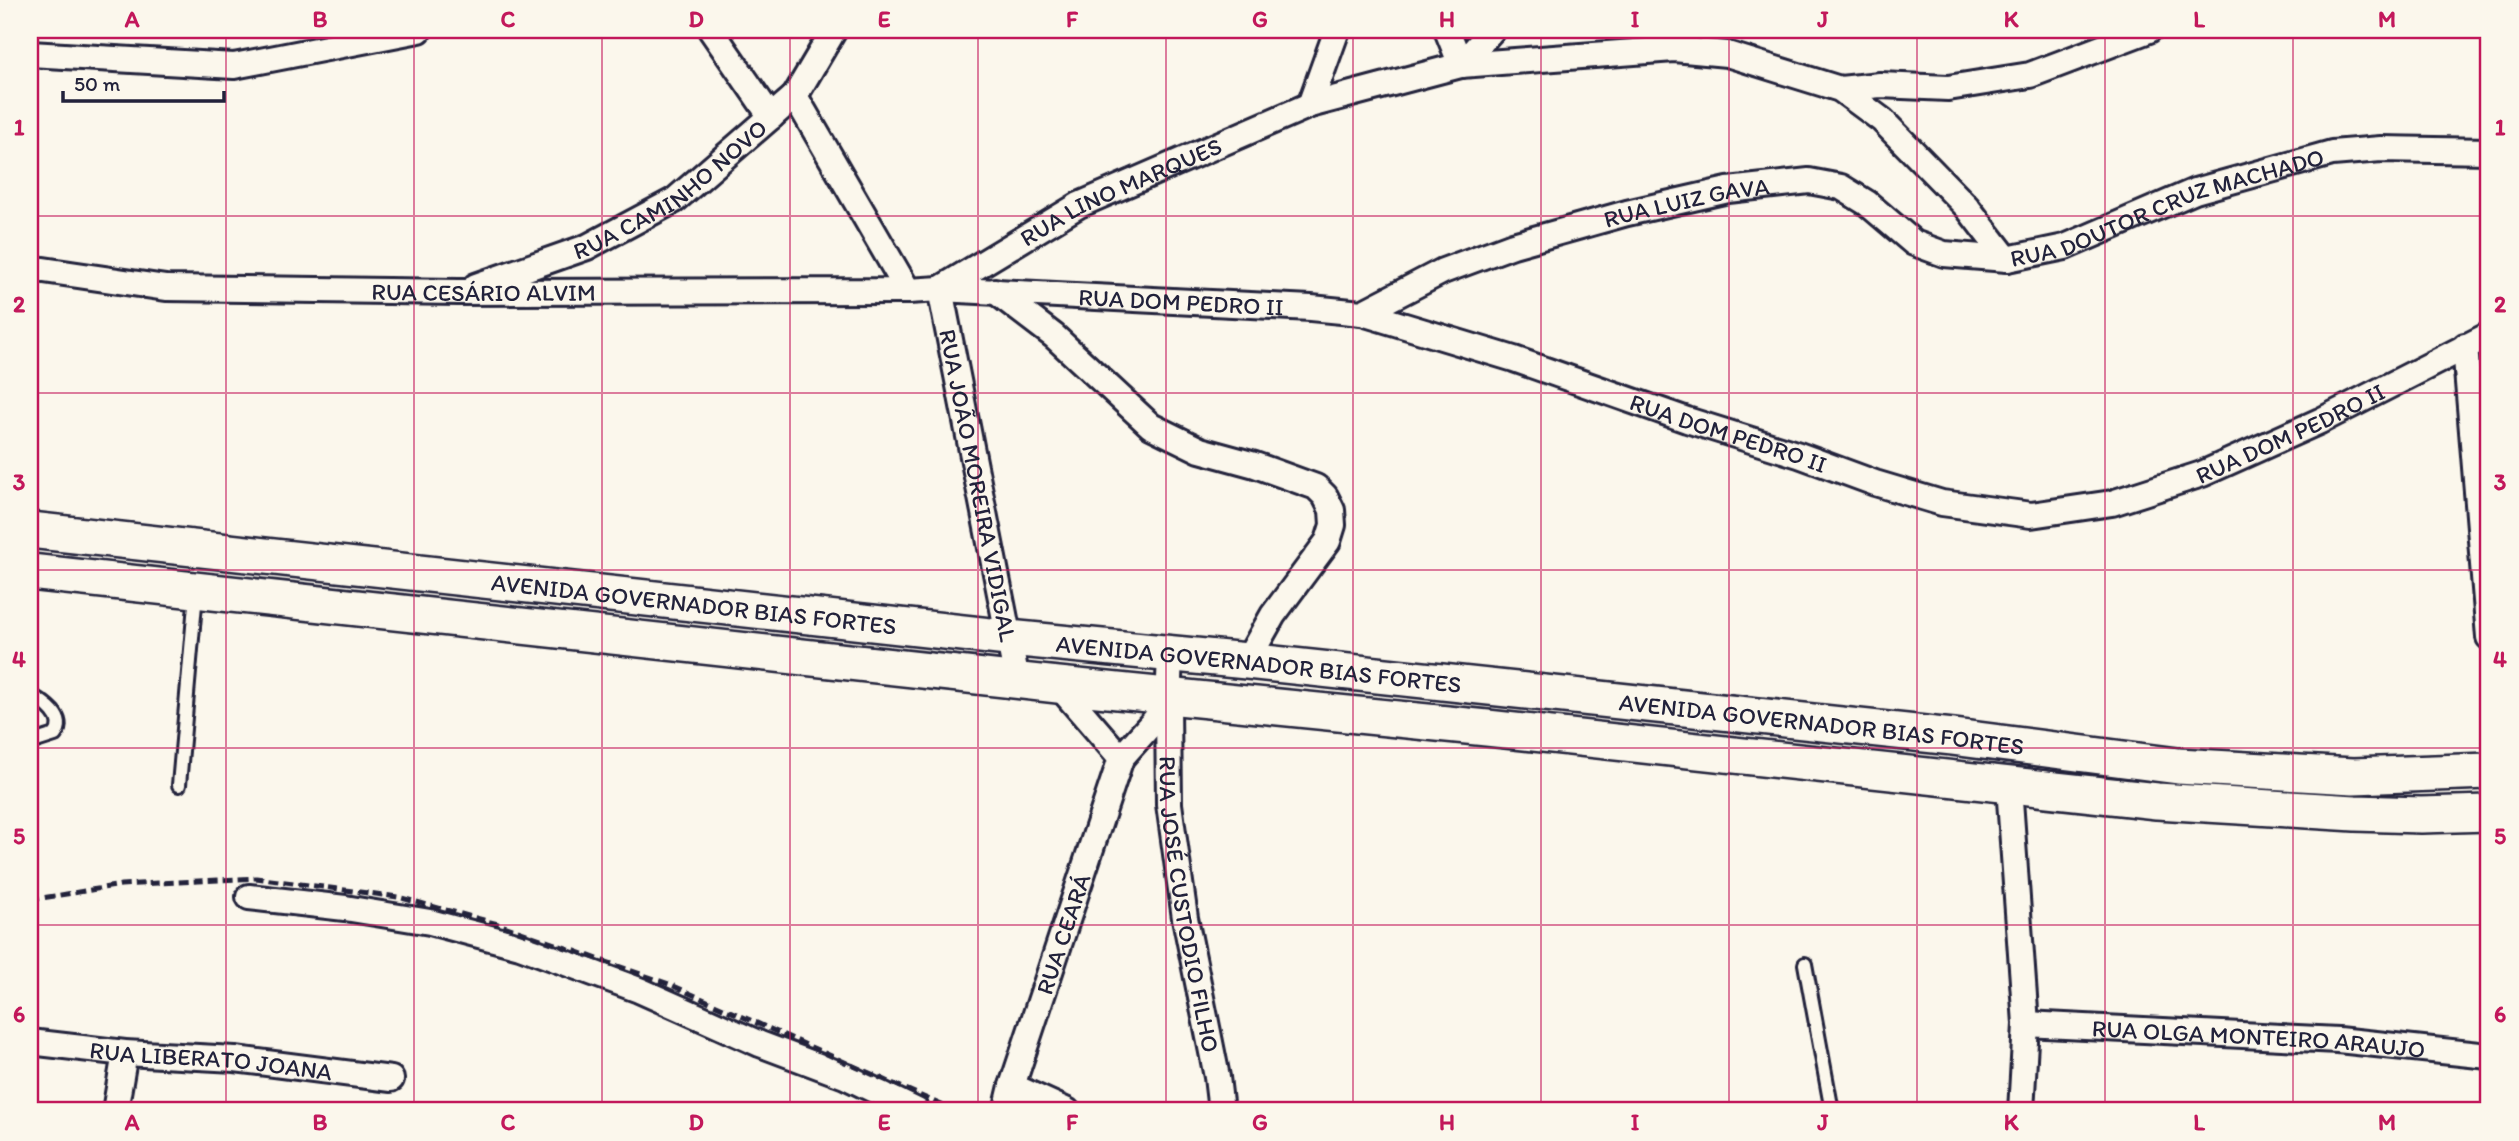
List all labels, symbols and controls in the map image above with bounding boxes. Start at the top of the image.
text: A [124,5,140,33]
text: B [313,5,328,33]
text: C [501,5,516,33]
text: D [688,5,704,33]
text: E [878,5,891,33]
text: F [1066,5,1079,33]
text: G [1252,5,1268,33]
text: H [1439,5,1455,33]
text: I [1631,5,1640,33]
text: J [1816,5,1829,33]
text: K [2004,5,2019,33]
text: L [2193,5,2205,33]
text: M [2378,5,2396,33]
scale bar [63,60,224,104]
text: 50 m [74,71,121,96]
text: 1 [14,113,25,141]
street label: RUA CAMINHO NOVO [569,113,773,265]
text: 1 [2495,113,2506,141]
street label: RUA LINO MARQUES [1014,131,1226,252]
street label: RUA DOUTOR CRUZ MACHADO [2007,141,2327,272]
street label: RUA LUIZ GAVA [1600,171,1771,233]
street label: RUA CESÁRIO ALVIM [371,276,596,307]
street label: RUA DOM PEDRO II [1078,282,1284,321]
text: 2 [13,290,26,318]
text: 2 [2494,290,2507,318]
street label: RUA JOÃO MOREIRA VIDIGAL [934,326,1024,644]
street label: RUA DOM PEDRO II [2191,376,2389,490]
street label: RUA DOM PEDRO II [1626,387,1831,479]
text: 3 [13,468,26,496]
text: 3 [2494,468,2507,496]
street label: AVENIDA GOVERNADOR BIAS FORTES [490,567,898,640]
street label: AVENIDA GOVERNADOR BIAS FORTES [1055,628,1463,698]
text: 4 [12,645,26,673]
text: 4 [2493,645,2507,673]
street label: AVENIDA GOVERNADOR BIAS FORTES [1618,687,2026,761]
street label: RUA JOSÉ CUSTODIO FILHO [1154,756,1226,1055]
text: 5 [13,822,25,850]
text: 5 [2494,822,2506,850]
street label: RUA CEARÁ [1029,870,1096,998]
text: 6 [13,1000,25,1028]
text: 6 [2494,1000,2506,1028]
street label: RUA OLGA MONTEIRO ARAUJO [2091,1013,2427,1064]
street label: RUA LIBERATO JOANA [88,1035,334,1086]
text: A [124,1108,140,1136]
text: B [313,1108,328,1136]
text: C [501,1108,516,1136]
text: D [688,1108,704,1136]
text: E [878,1108,891,1136]
text: F [1066,1108,1079,1136]
text: G [1252,1108,1268,1136]
text: H [1439,1108,1455,1136]
text: I [1631,1108,1640,1136]
text: J [1816,1108,1829,1136]
text: K [2004,1108,2019,1136]
text: L [2193,1108,2205,1136]
text: M [2378,1108,2396,1136]

